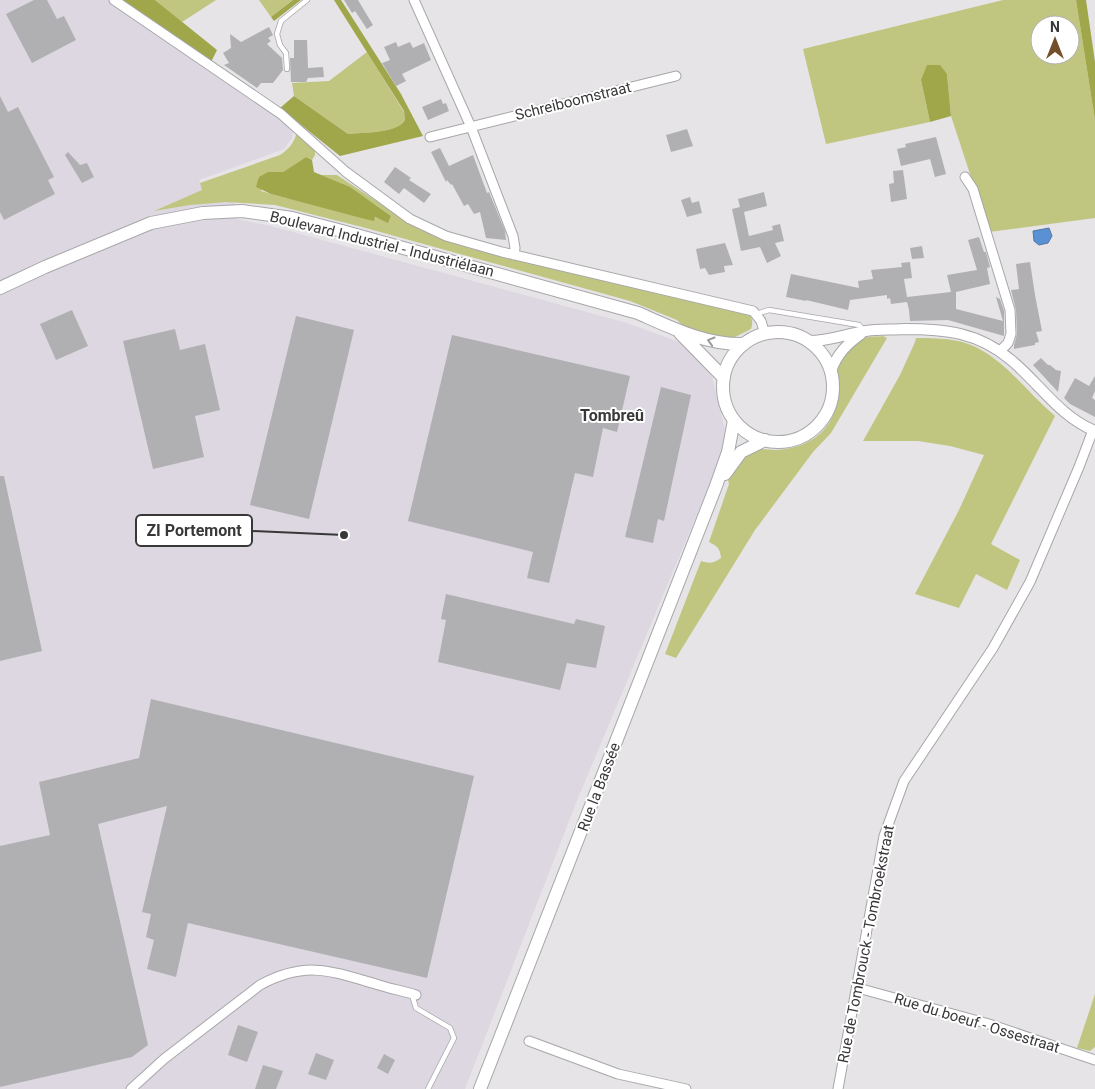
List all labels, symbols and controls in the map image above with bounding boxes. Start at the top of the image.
north arrow [1030,15,1080,65]
text: N [1050,19,1060,35]
street label: Schreiboomstraat [513,78,633,124]
street label: Boulevard Industriel - Industriélaan [268,207,496,281]
one-way arrow [707,336,715,346]
district label: Tombreû [580,406,644,425]
callout: ZI Portemont [136,515,252,546]
text: ZI Portemont [146,521,242,540]
street label: Rue la Bassée [574,740,624,834]
street label: Rue de Tombrouck - Tombroekstraat [834,823,898,1064]
street label: Rue du boeuf - Ossestraat [892,989,1062,1057]

